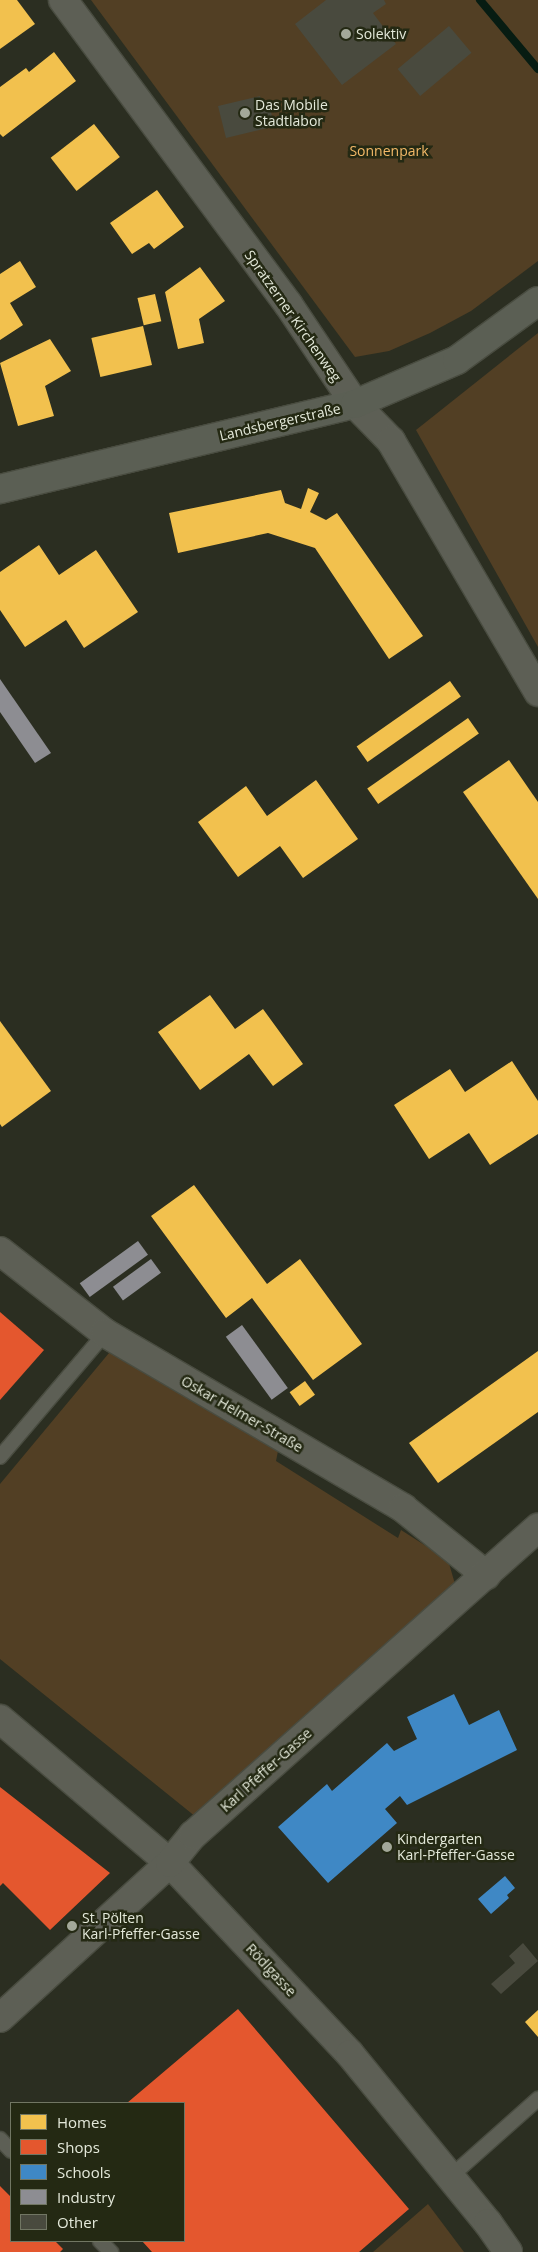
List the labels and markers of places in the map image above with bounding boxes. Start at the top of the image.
place label: Solektiv [356,26,406,42]
marker: Solektiv [340,28,352,40]
place label: Das Mobile Stadtlabor [255,97,328,130]
marker: Das Mobile Stadtlabor [239,107,251,119]
place label: Kindergarten Karl-Pfeffer-Gasse [397,1831,515,1864]
marker: Kindergarten Karl-Pfeffer-Gasse [381,1841,393,1853]
place label: St. Pölten Karl-Pfeffer-Gasse [82,1910,200,1942]
marker: St. Pölten Karl-Pfeffer-Gasse [66,1920,78,1932]

